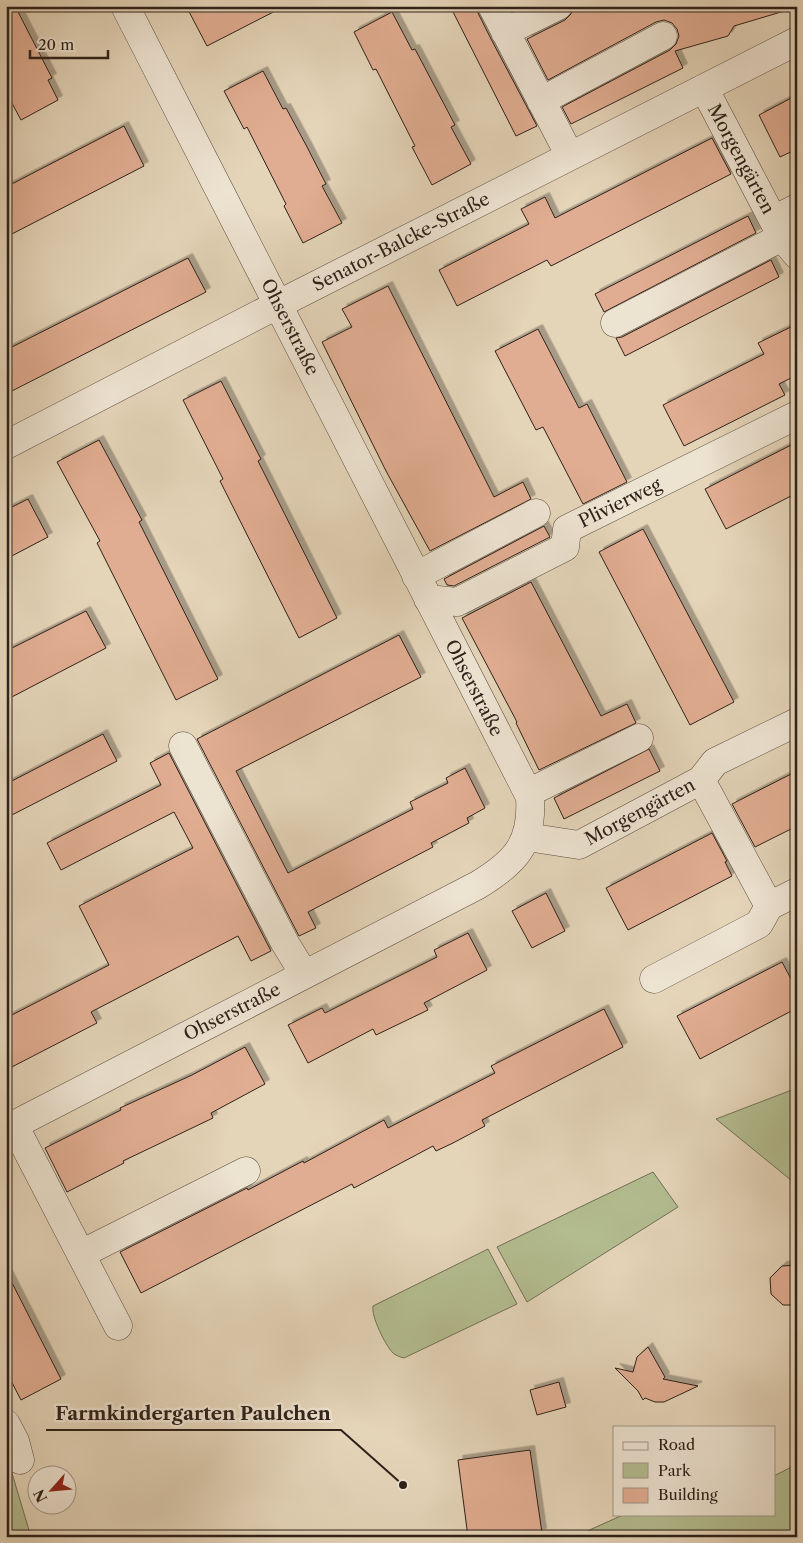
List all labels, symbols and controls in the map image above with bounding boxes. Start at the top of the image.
scale bar [30,28,108,60]
text: 20 m [38,35,74,54]
street label: Morgengärten [703,100,779,218]
street label: Senator-Balcke-Straße [309,188,493,296]
street label: Ohserstraße [256,275,324,379]
street label: Plivierweg [575,473,665,532]
street label: Ohserstraße [440,636,508,740]
street label: Morgengärten [581,774,699,850]
street label: Ohserstraße [180,978,284,1046]
callout: Farmkindergarten Paulchen [46,1396,341,1430]
text: Farmkindergarten Paulchen [55,1402,331,1425]
legend [613,1426,776,1516]
text: Road [658,1435,695,1454]
text: Park [658,1461,692,1480]
north arrow [28,1466,78,1516]
text: Building [658,1485,718,1504]
text: N [30,1486,51,1505]

